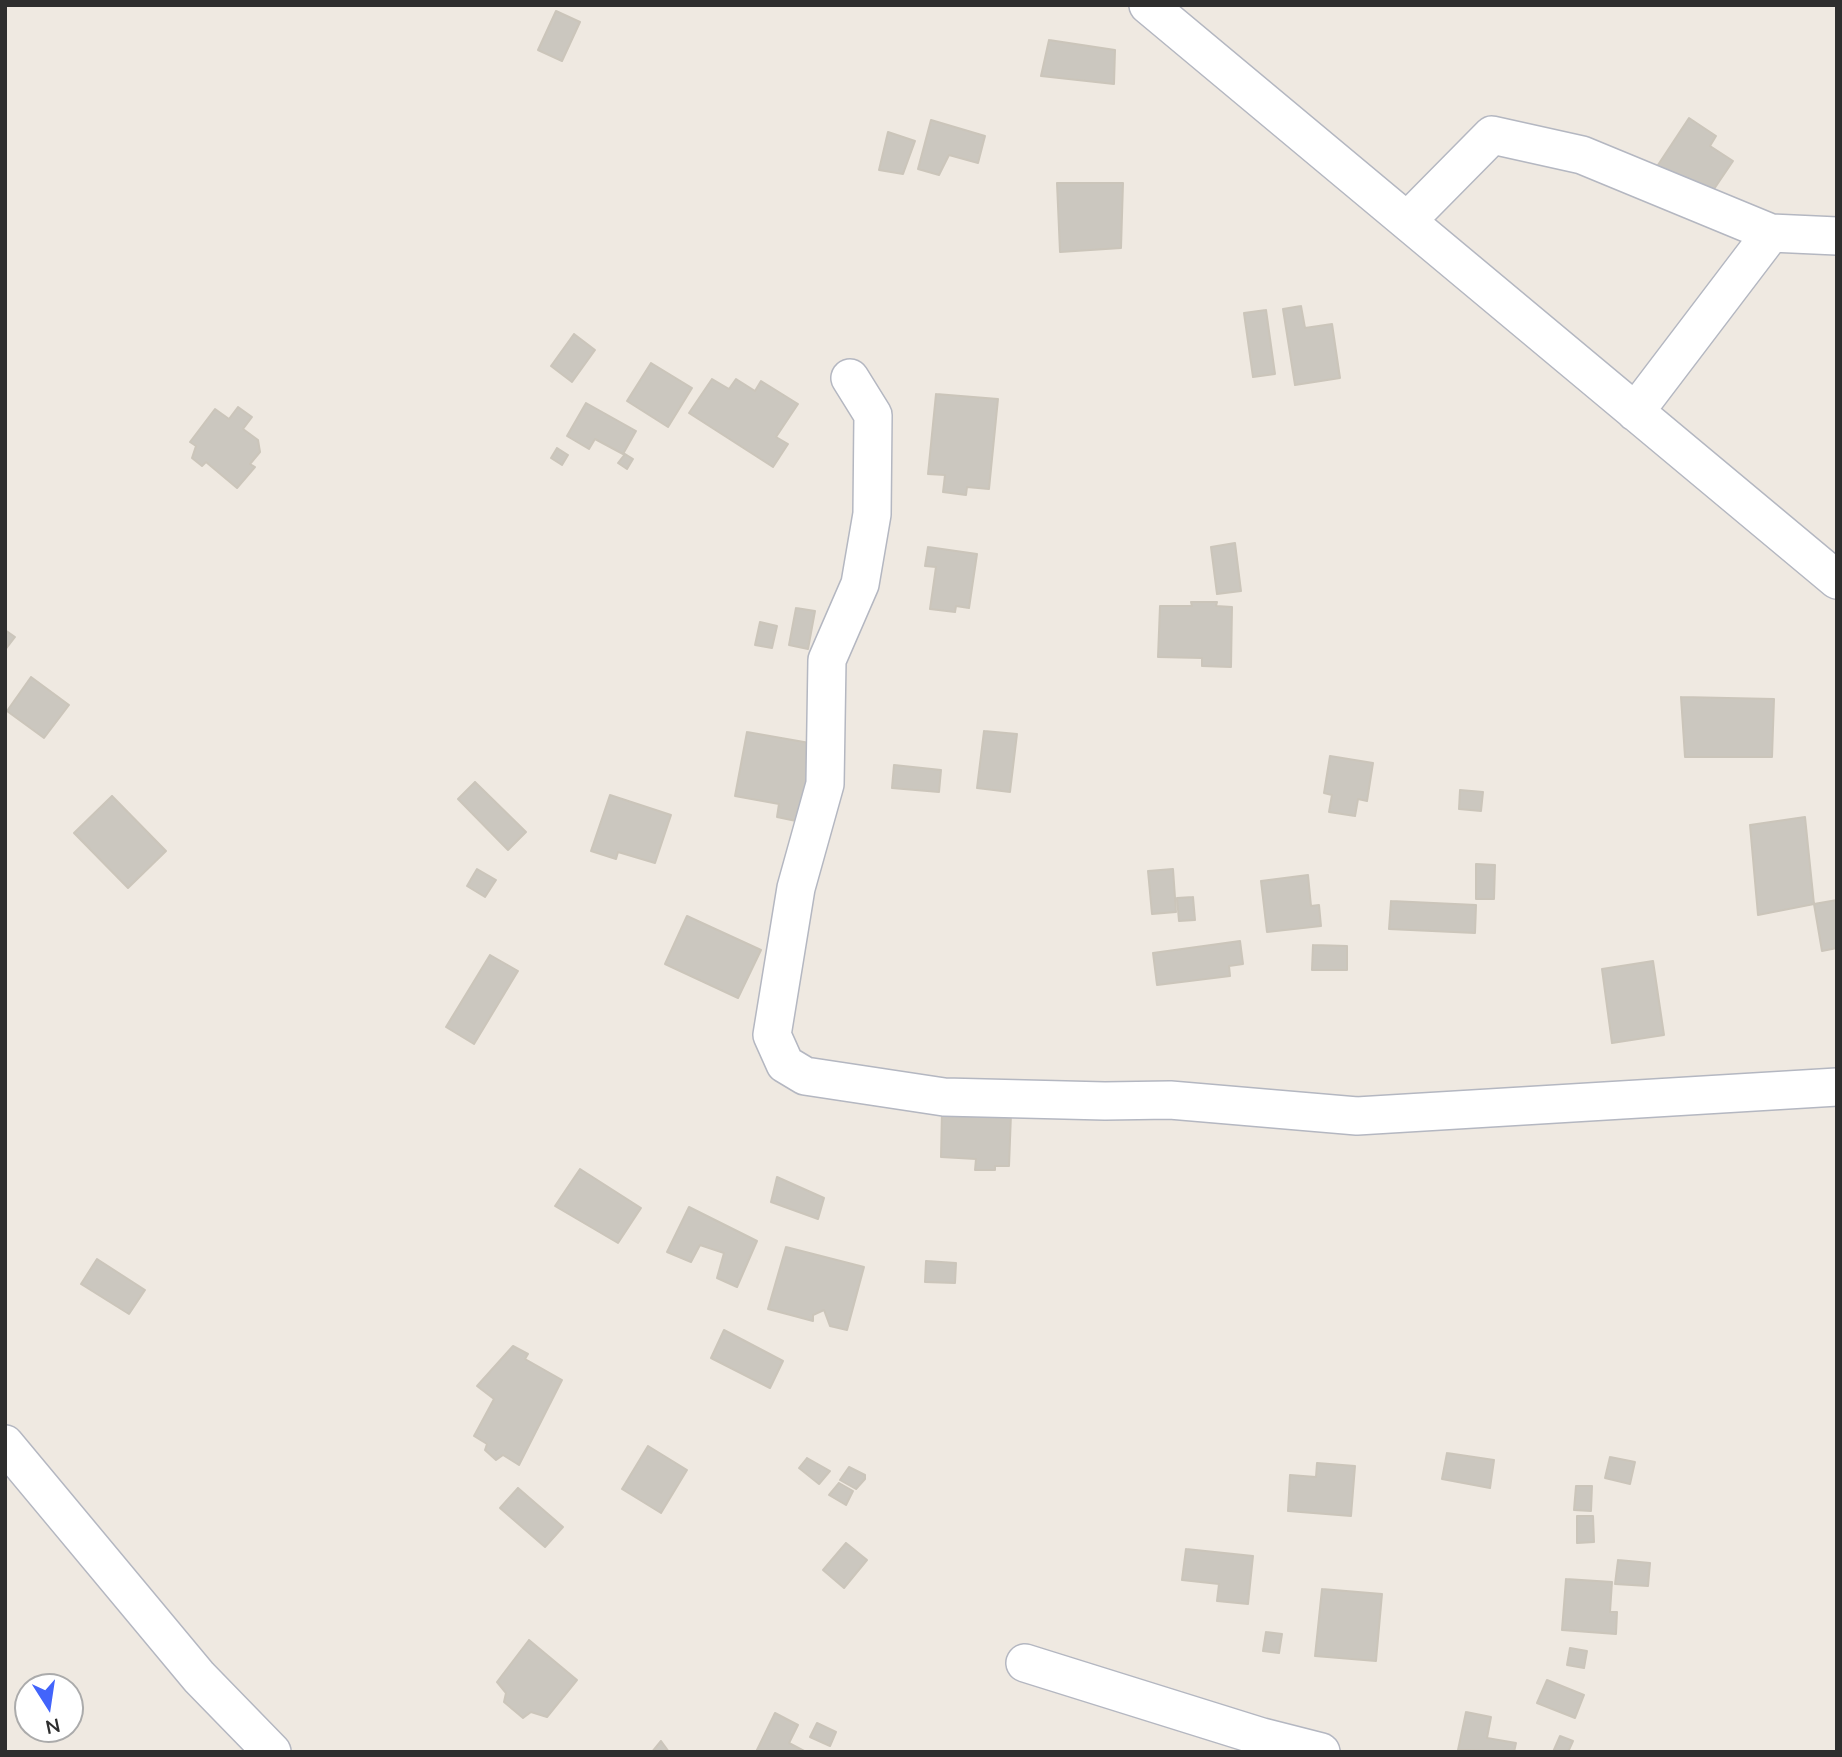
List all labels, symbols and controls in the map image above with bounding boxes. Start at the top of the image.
north arrow [14,1673,84,1743]
text: N [43,1713,62,1740]

